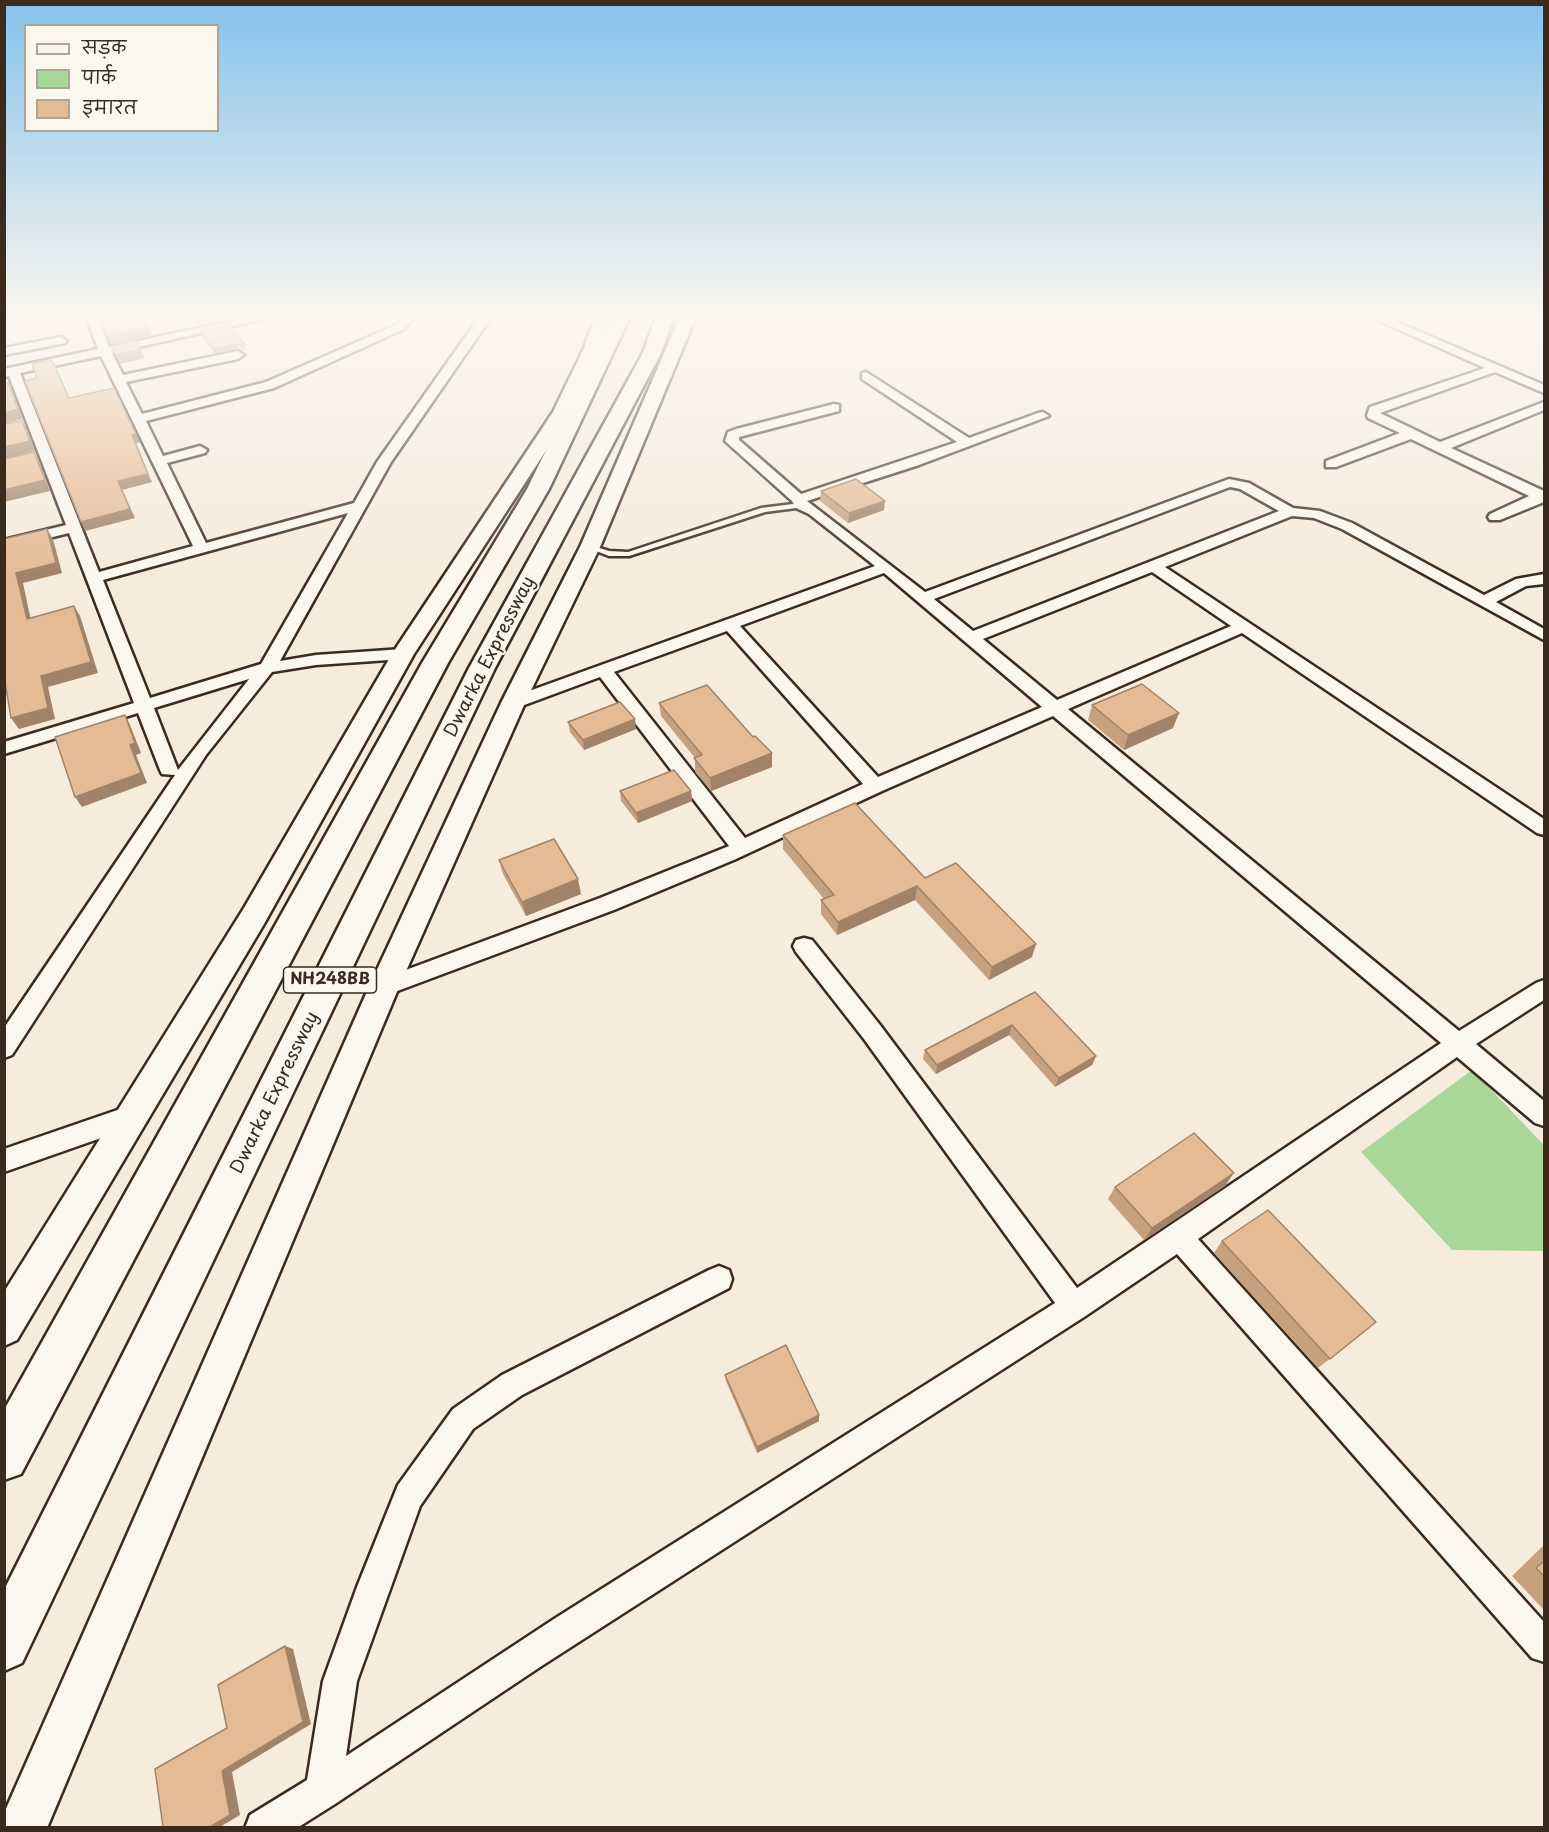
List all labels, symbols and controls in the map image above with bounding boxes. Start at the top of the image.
legend [24,24,219,132]
text: सड़क [82,33,126,60]
text: पार्क [82,63,116,90]
text: इमारत [82,93,137,120]
street label: Dwarka Expressway [440,573,540,741]
road number: NH248BB [284,967,376,993]
street label: Dwarka Expressway [226,1009,324,1177]

